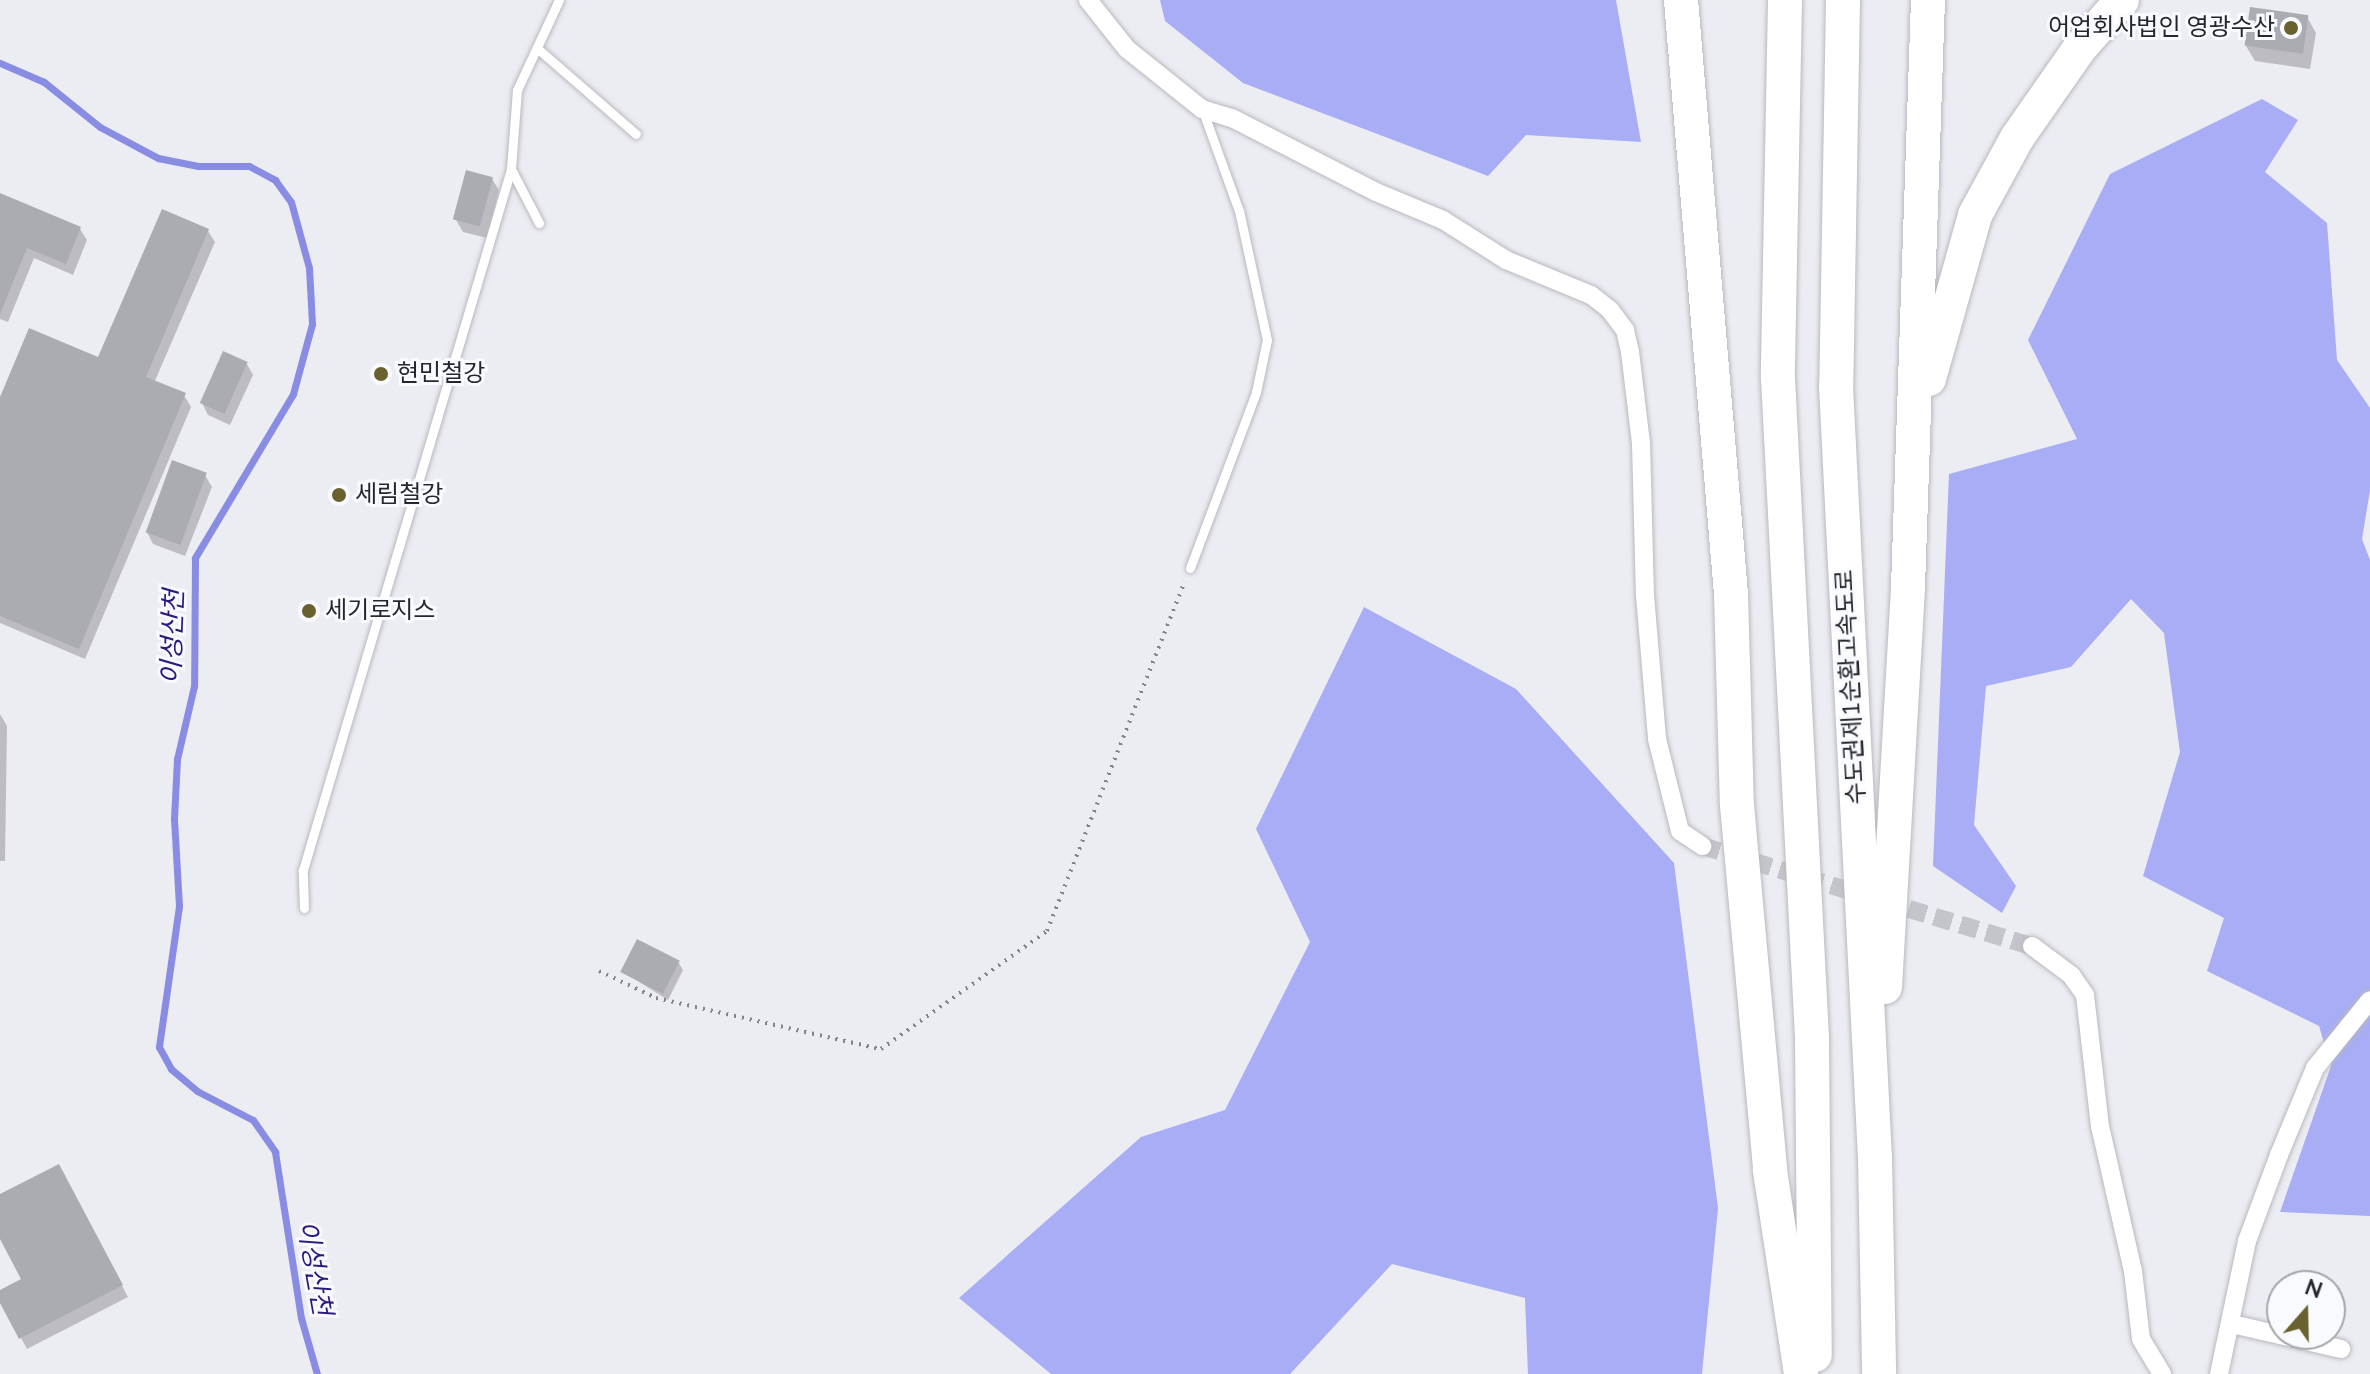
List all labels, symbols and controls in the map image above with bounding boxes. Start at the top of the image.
place label: 어업회사법인 영광수산 [2048,14,2275,42]
marker: 어업회사법인 영광수산 [2282,19,2300,37]
place label: 현민철강 [397,360,485,388]
marker: 현민철강 [372,365,390,383]
place label: 세림철강 [355,481,443,509]
marker: 세림철강 [330,486,348,504]
street label: 수도권제1순환고속도로 [1830,569,1872,805]
water label: 이성산천 [156,589,190,685]
place label: 세기로지스 [325,597,435,625]
marker: 세기로지스 [300,602,318,620]
water label: 이성산천 [290,1218,338,1318]
north arrow [2266,1270,2346,1350]
text: N [2301,1272,2326,1306]

